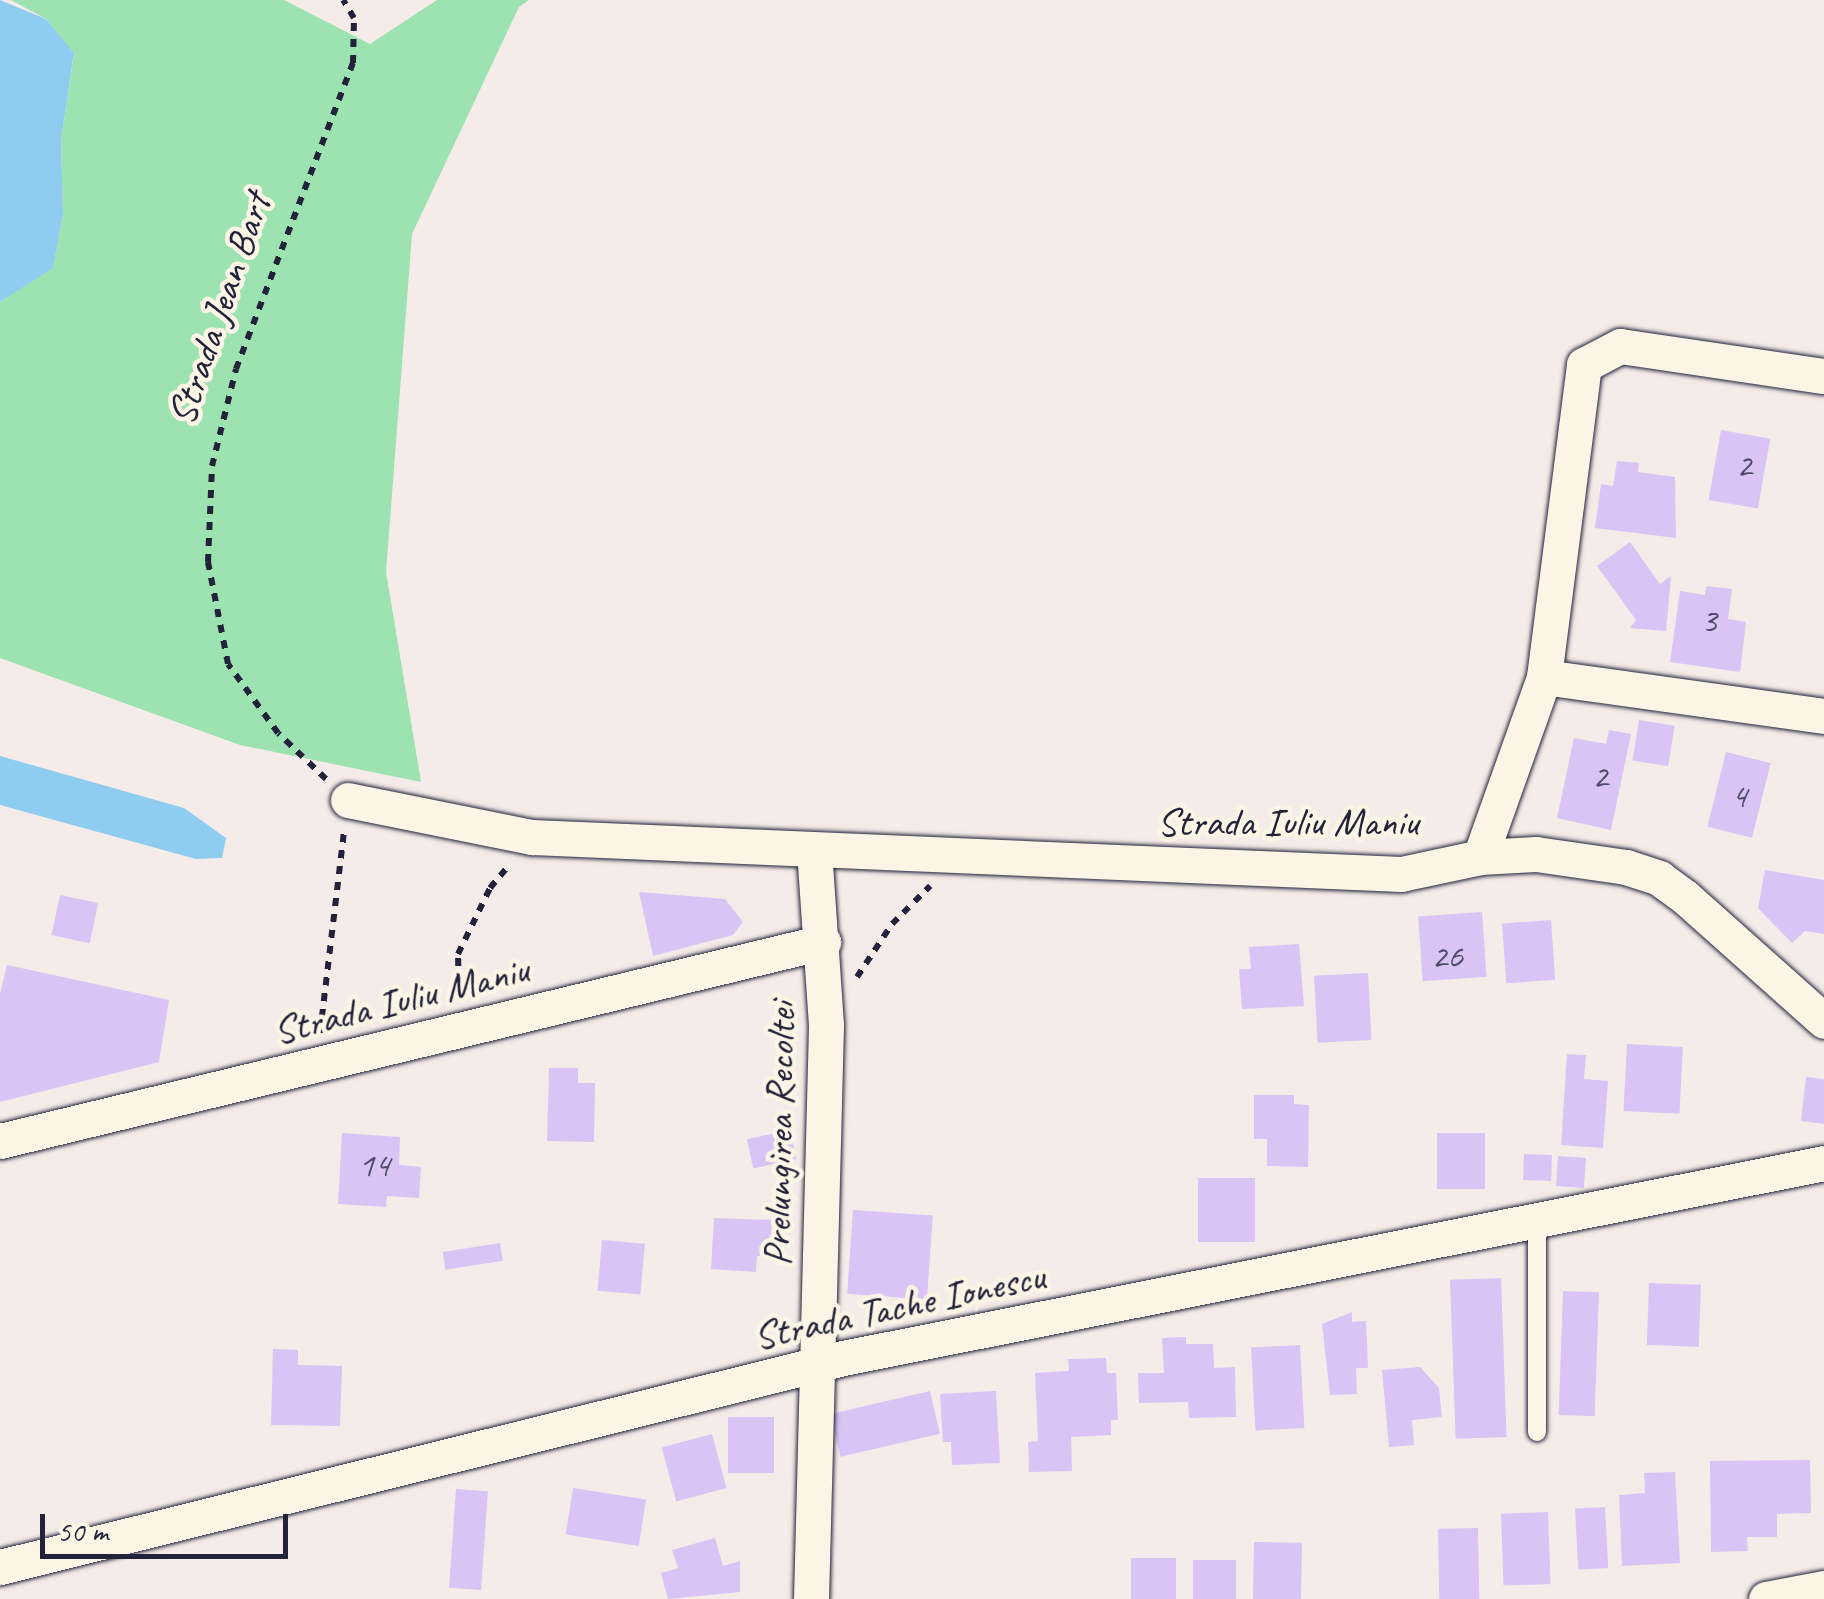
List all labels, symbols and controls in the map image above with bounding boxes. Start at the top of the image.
street label: Strada Jean Bart [157,187,281,431]
house number: 2 [1736,444,1752,486]
house number: 3 [1701,600,1717,642]
house number: 2 [1592,755,1608,797]
house number: 4 [1731,775,1747,817]
street label: Strada Iuliu Maniu [1157,798,1419,846]
house number: 26 [1431,935,1463,977]
street label: Strada Iuliu Maniu [268,945,534,1055]
street label: Prelungirea Recoltei [753,1002,805,1266]
house number: 14 [358,1144,390,1186]
street label: Strada Tache Ionescu [748,1252,1050,1360]
scale bar [45,1494,292,1556]
text: 50 m [57,1512,108,1550]

